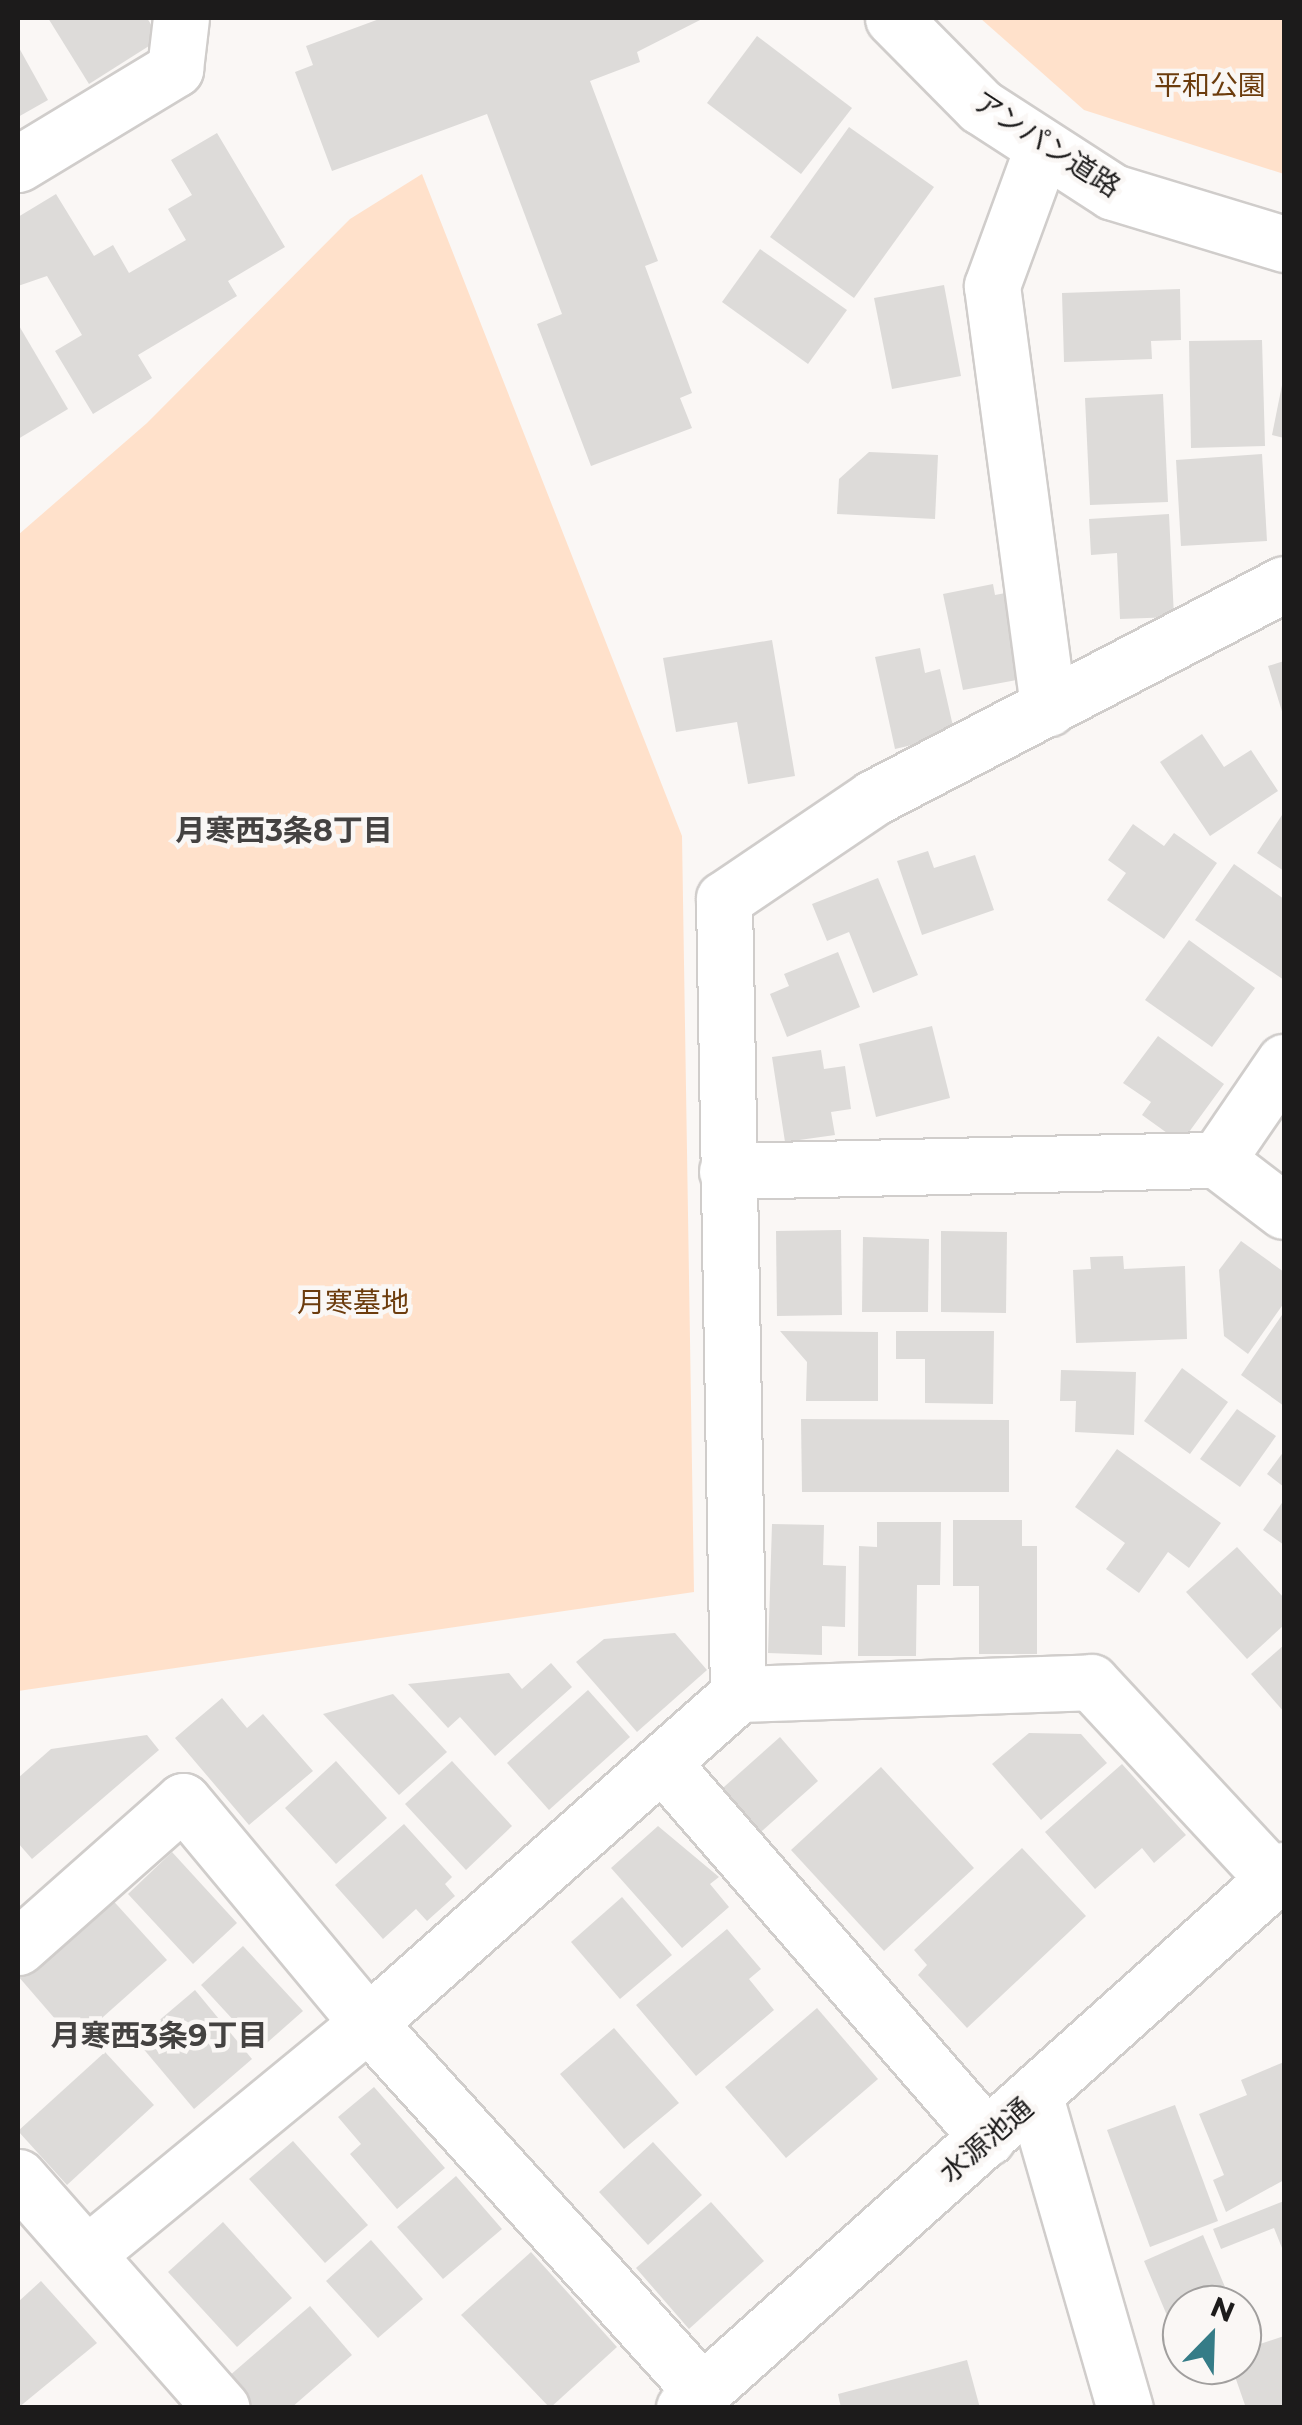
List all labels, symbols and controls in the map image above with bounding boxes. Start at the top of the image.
park label: 平和公園 [1154,68,1266,102]
street label: アンパン道路 [967,84,1127,204]
district label: 月寒西3条8丁目 [175,813,393,849]
park label: 月寒墓地 [297,1285,409,1319]
district label: 月寒西3条9丁目 [51,2018,267,2054]
street label: 水源池通 [933,2091,1039,2189]
north arrow [1162,2285,1262,2385]
text: N [1206,2289,1240,2329]

